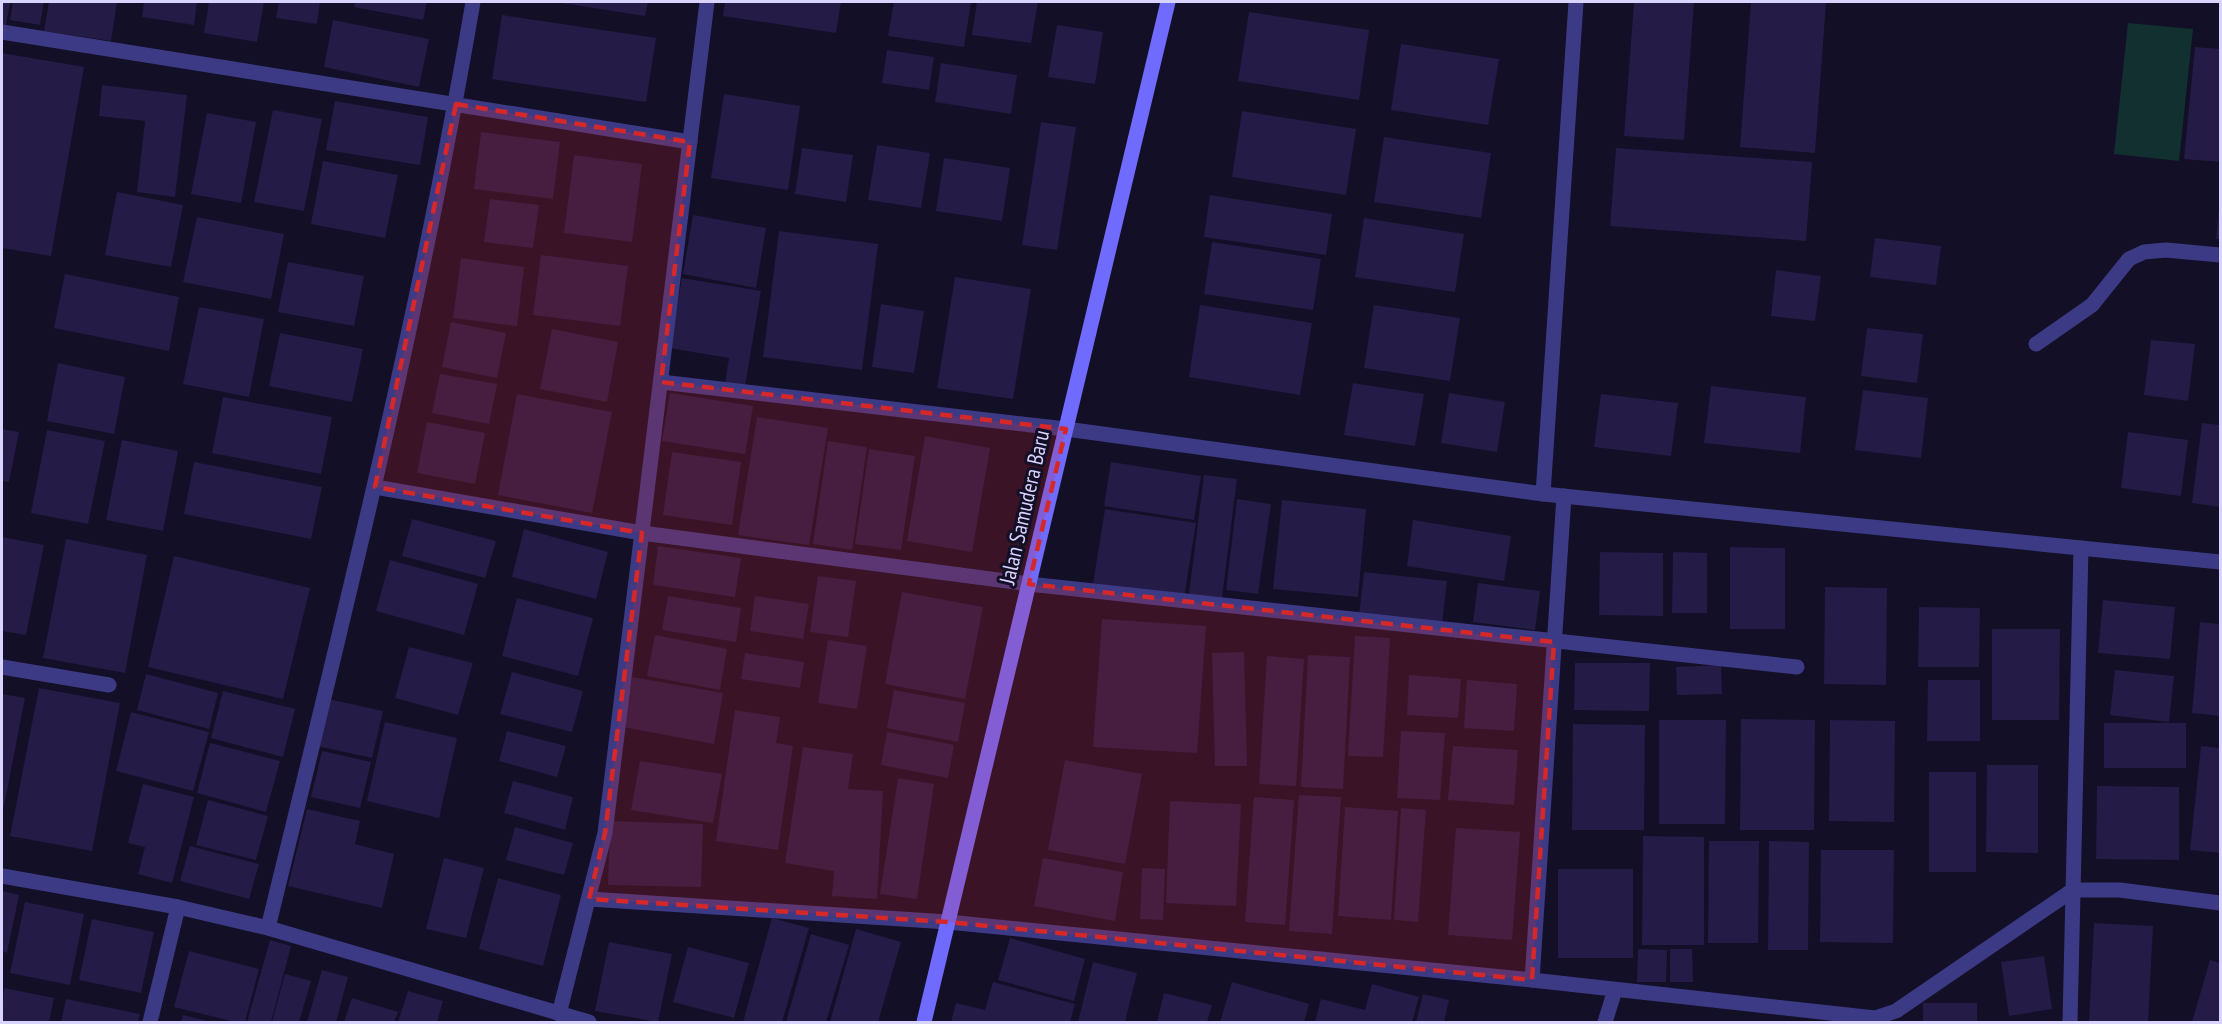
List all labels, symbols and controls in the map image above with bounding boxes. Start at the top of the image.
street label: Jalan Samudera Baru [992,427,1055,588]

